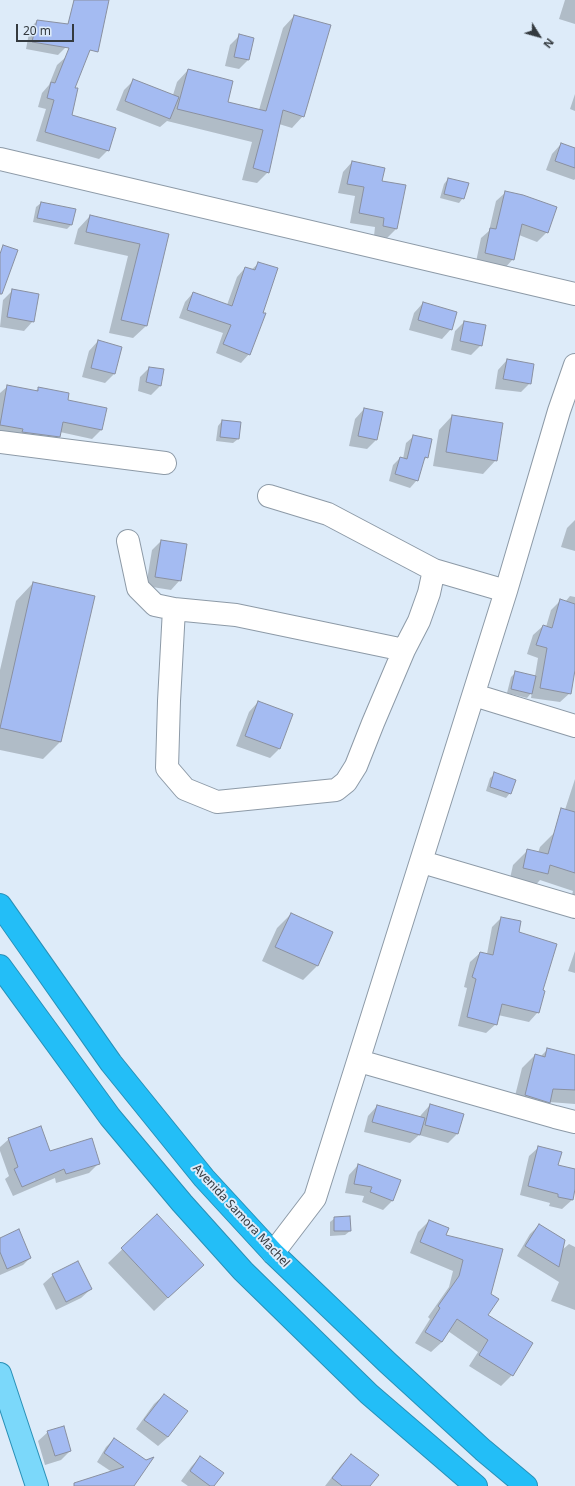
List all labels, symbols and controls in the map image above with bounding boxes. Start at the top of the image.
scale bar [18,16,76,42]
north arrow [519,16,559,56]
text: 20 m [23,22,51,39]
text: N [540,35,558,52]
street label: Avenida Samora Machel [190,1162,292,1270]

